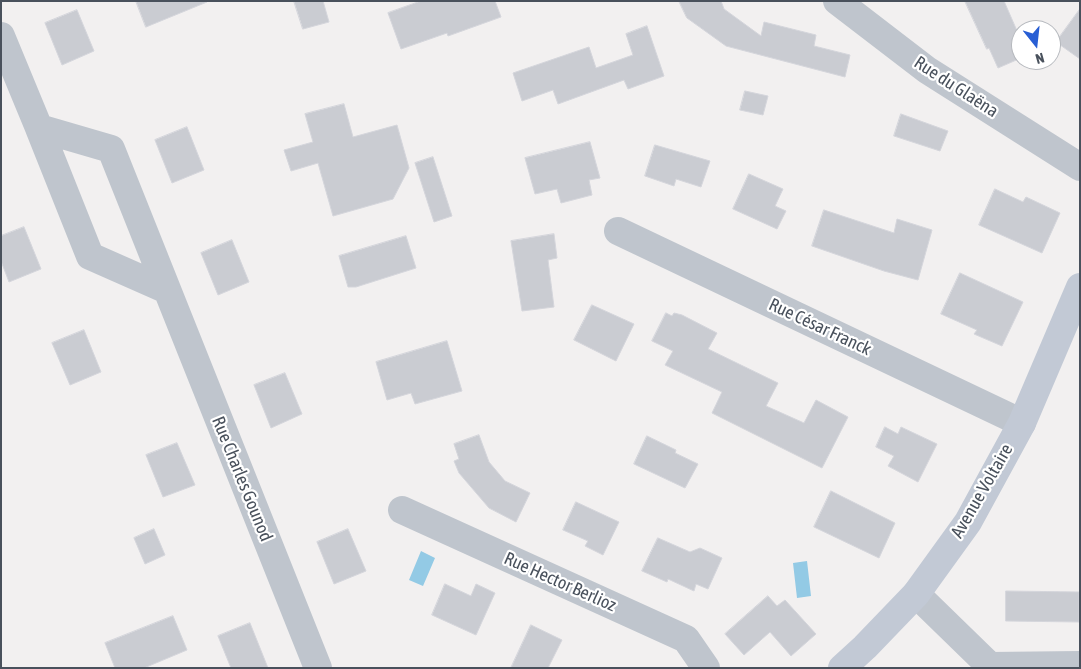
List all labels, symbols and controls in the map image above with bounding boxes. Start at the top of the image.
north arrow [1011,20,1061,70]
text: N [1034,50,1046,67]
street label: Rue du Glaëna [910,52,1002,122]
street label: Rue César Franck [765,294,875,360]
street label: Rue Charles Gounod [207,413,277,545]
street label: Avenue Voltaire [946,440,1018,542]
street label: Rue Hector Berlioz [501,548,619,616]

